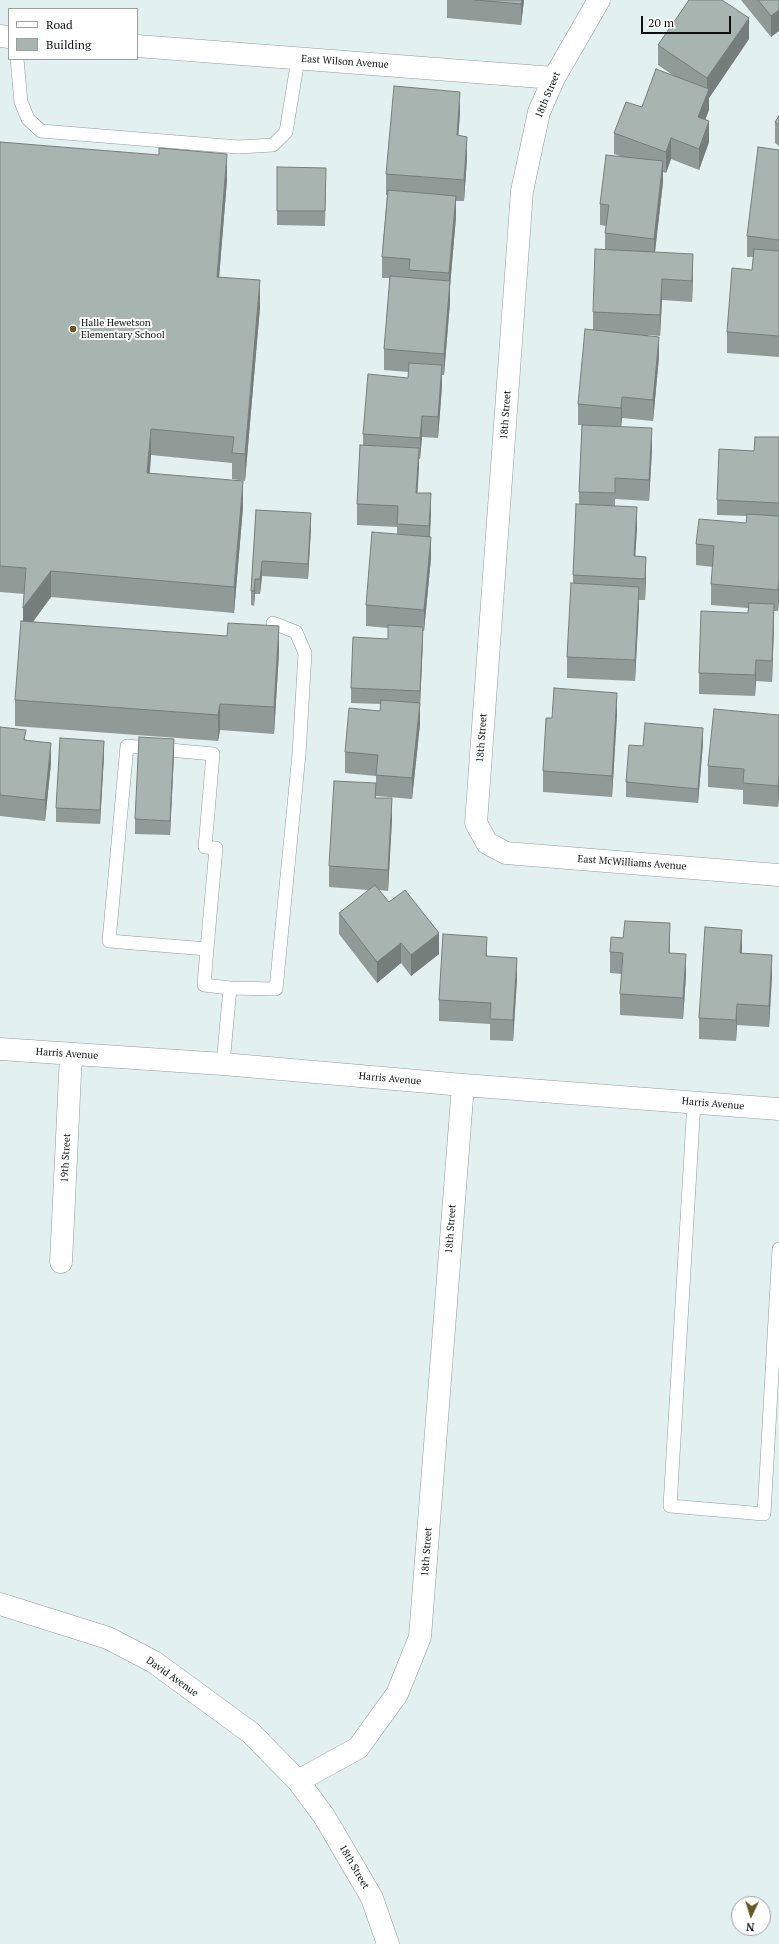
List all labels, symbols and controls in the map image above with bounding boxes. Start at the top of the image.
legend [8,8,138,60]
scale bar [643,8,733,34]
text: 20 m [648,15,674,30]
text: Road [46,17,73,32]
text: Building [46,37,91,52]
street label: East Wilson Avenue [301,53,389,71]
street label: 18th Street [533,70,563,120]
place label: Halle Hewetson Elementary School [81,317,165,340]
marker: Halle Hewetson Elementary School [68,324,78,334]
street label: 18th Street [498,390,514,440]
street label: 18th Street [474,713,490,763]
street label: East McWilliams Avenue [577,853,687,873]
street label: Harris Avenue [35,1046,99,1062]
street label: Harris Avenue [358,1070,422,1088]
street label: Harris Avenue [681,1095,745,1113]
street label: 19th Street [59,1133,73,1183]
street label: 18th Street [443,1204,459,1254]
street label: 18th Street [419,1527,435,1577]
street label: David Avenue [144,1655,200,1699]
street label: 18th Street [336,1843,372,1891]
north arrow [731,1896,771,1936]
text: N [746,1920,755,1934]

